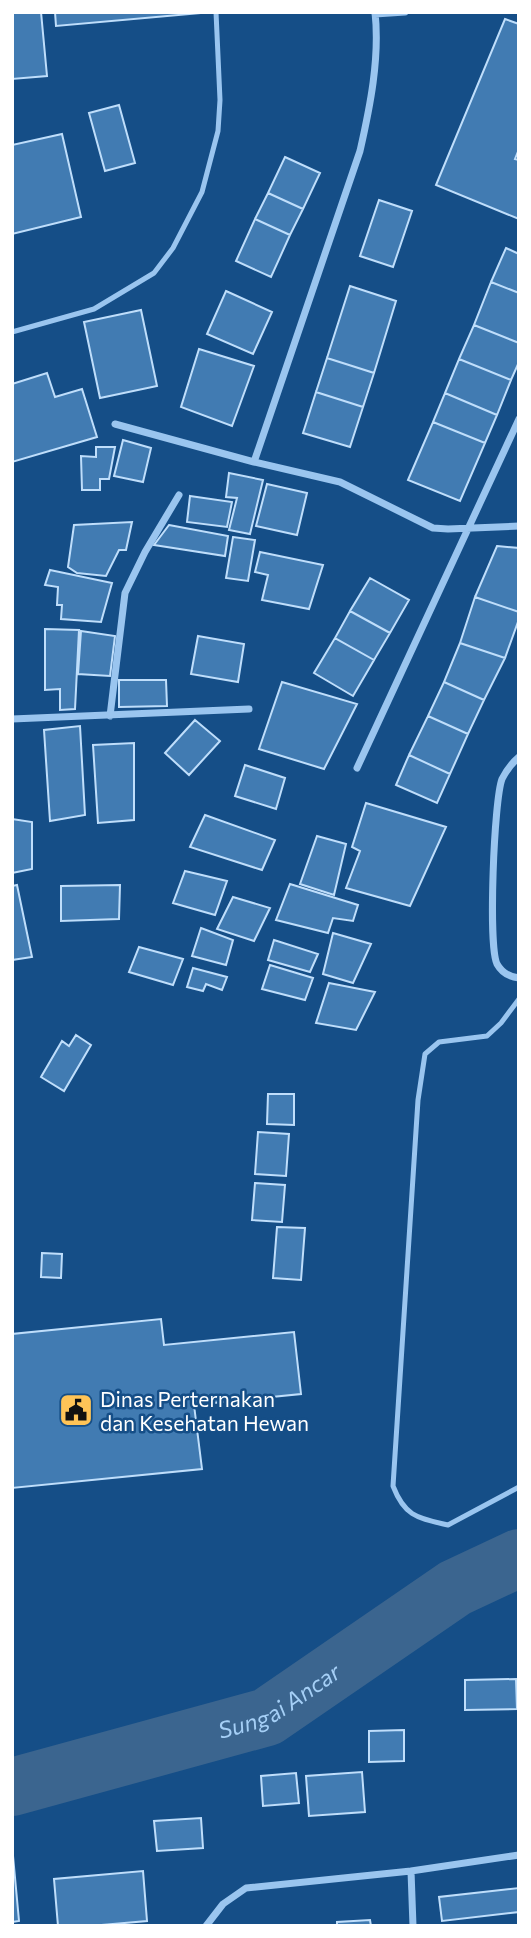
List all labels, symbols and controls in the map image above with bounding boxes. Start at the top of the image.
place label: Dinas Perternakan dan Kesehatan Hewan [100,1386,309,1435]
public building icon: Dinas Perternakan dan Kesehatan Hewan [57,1391,95,1429]
water label: Sungai Ancar [215,1657,346,1744]

